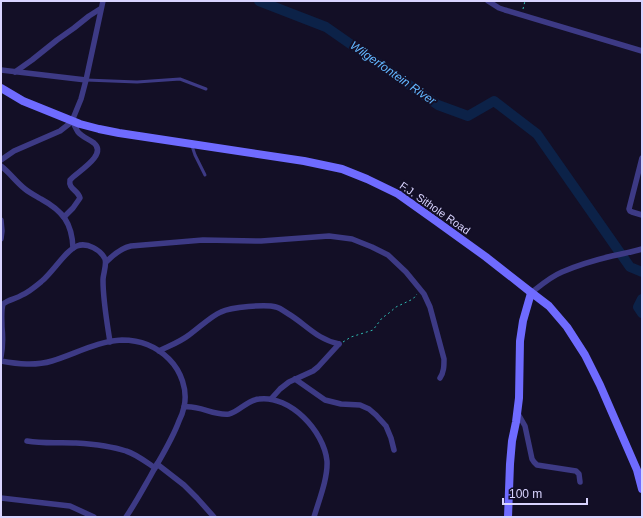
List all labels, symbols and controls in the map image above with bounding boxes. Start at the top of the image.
water label: Wilgerfontein River [348,38,439,108]
street label: F.J. Sithole Road [397,179,473,237]
scale bar [503,480,587,506]
text: 100 m [509,487,542,501]

